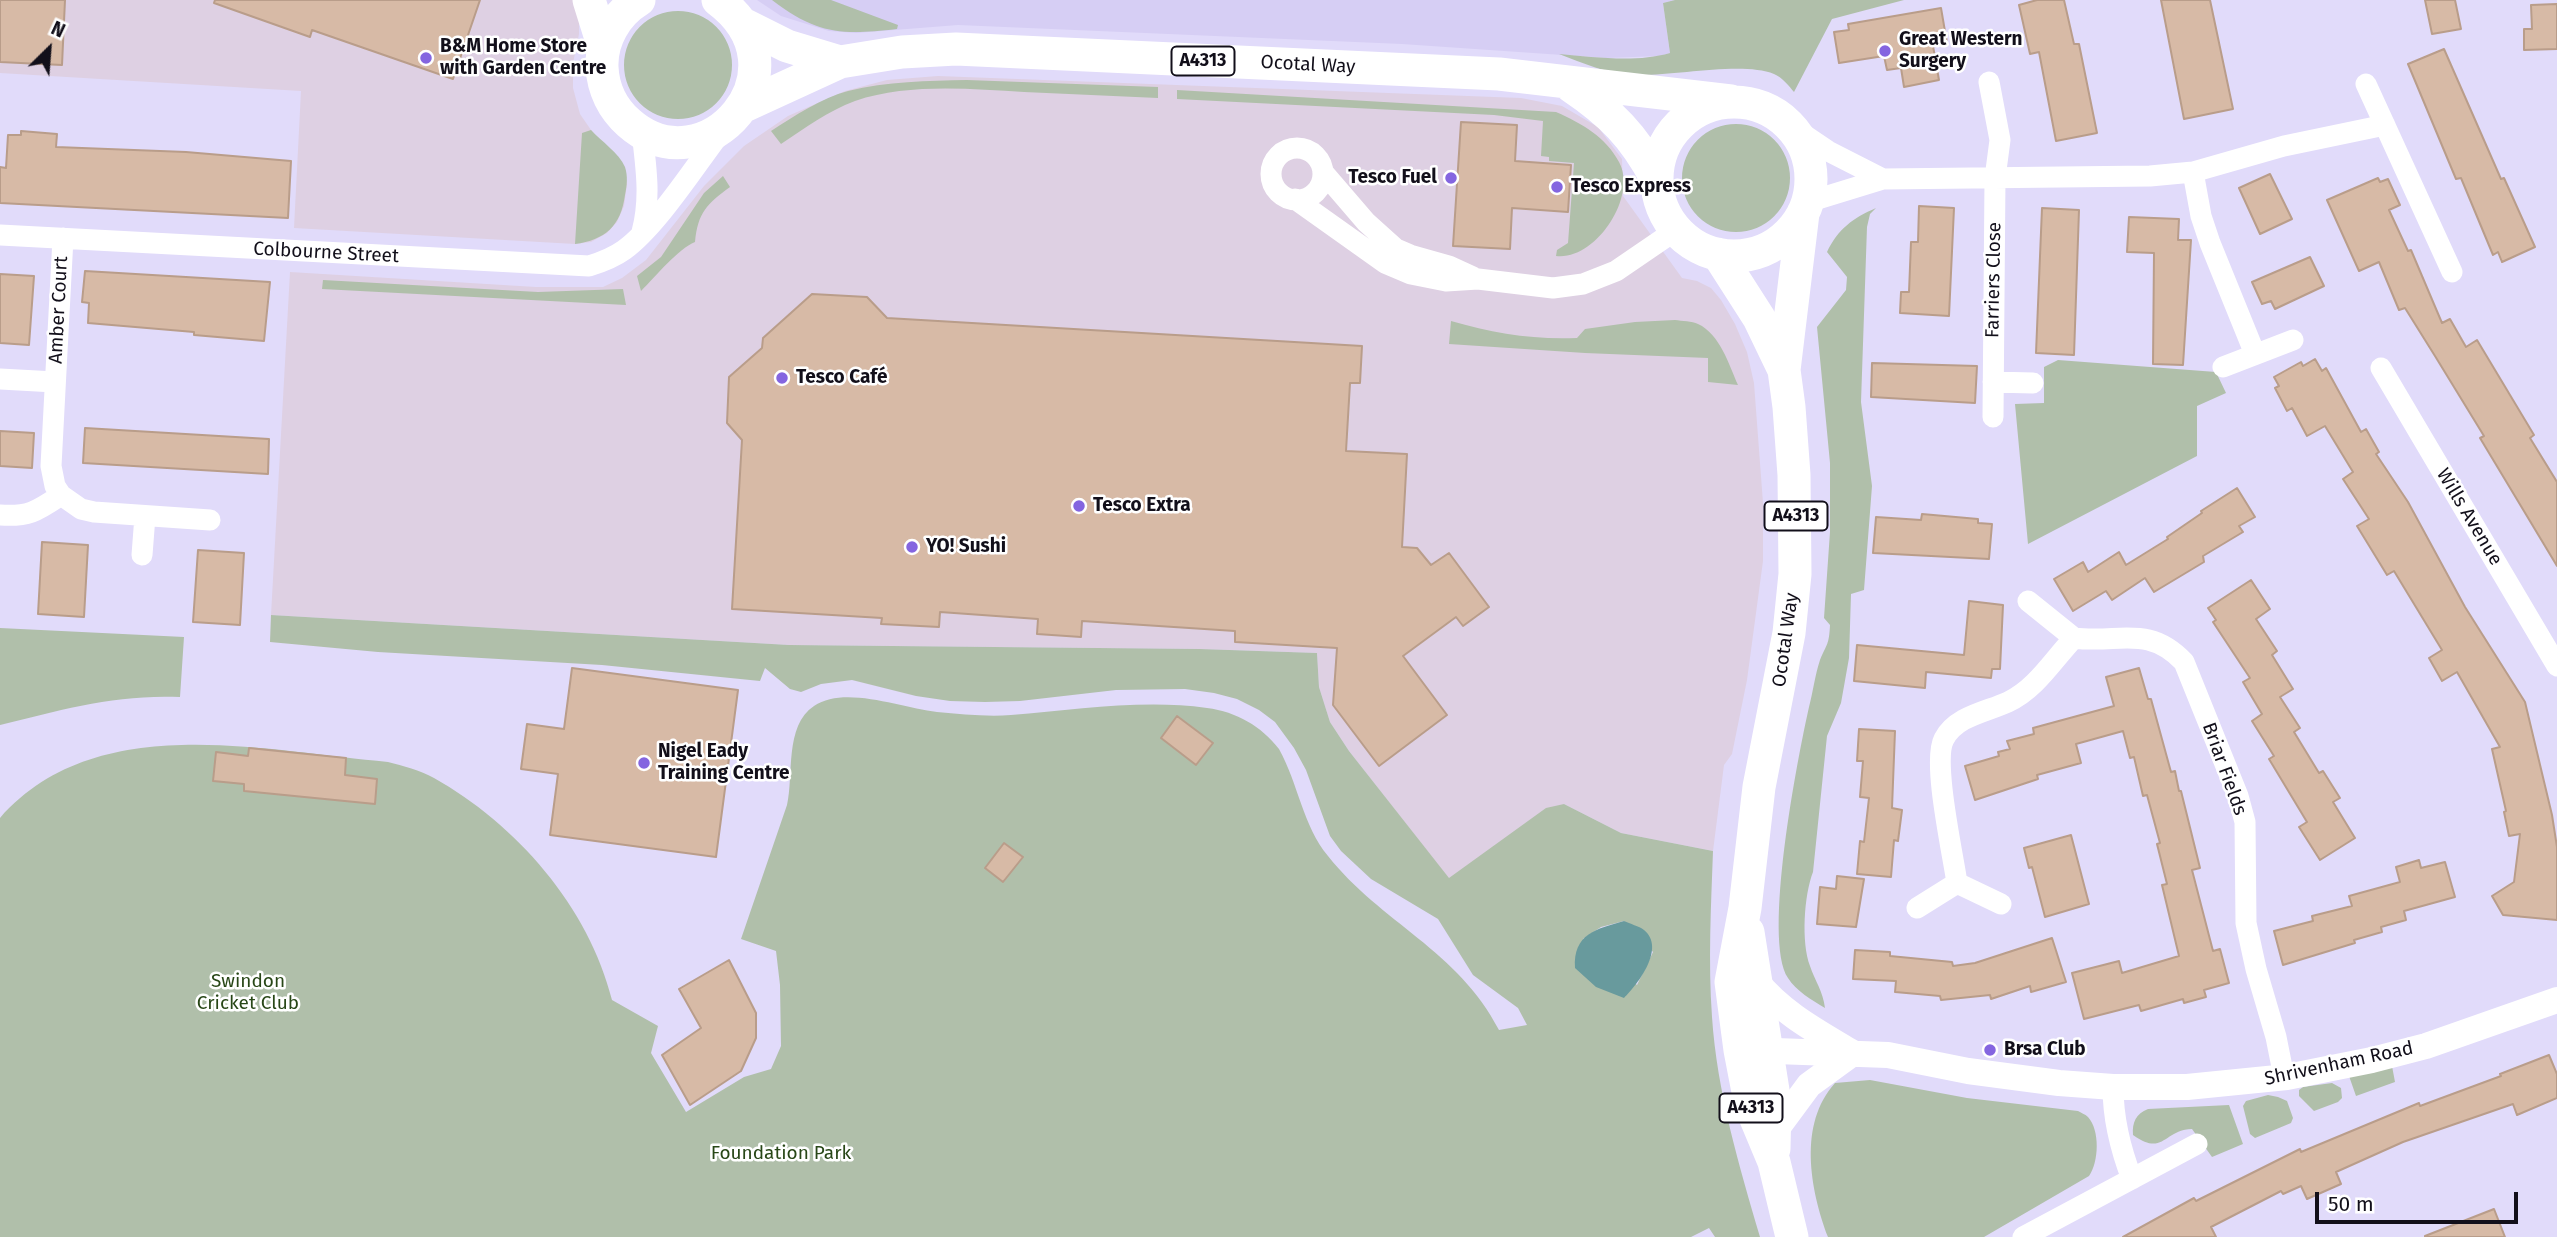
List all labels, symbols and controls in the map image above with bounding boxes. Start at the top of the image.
north arrow [14,14,84,84]
text: N [48,16,69,43]
place label: Great Western Surgery [1899,29,2022,73]
place label: B&M Home Store with Garden Centre [440,36,606,80]
marker: Great Western Surgery [1877,43,1893,59]
road number: A4313 [1172,46,1234,76]
marker: B&M Home Store with Garden Centre [418,50,434,66]
street label: Ocotal Way [1260,51,1356,79]
place label: Tesco Fuel [1348,167,1437,189]
marker: Tesco Fuel [1443,170,1459,186]
place label: Tesco Express [1571,176,1691,198]
marker: Tesco Express [1549,179,1565,195]
street label: Farriers Close [1982,222,2006,338]
street label: Colbourne Street [253,238,399,268]
street label: Amber Court [45,256,73,364]
place label: Tesco Café [796,367,887,389]
marker: Tesco Café [774,370,790,386]
street label: Wills Avenue [2431,464,2507,570]
place label: Tesco Extra [1093,495,1191,517]
marker: Tesco Extra [1071,498,1087,514]
road number: A4313 [1764,502,1828,530]
place label: YO! Sushi [926,536,1006,558]
marker: YO! Sushi [904,539,920,555]
street label: Ocotal Way [1768,591,1804,689]
street label: Briar Fields [2197,720,2251,818]
place label: Nigel Eady Training Centre [658,741,790,785]
marker: Nigel Eady Training Centre [636,755,652,771]
park label: Swindon Cricket Club [197,971,299,1015]
street label: Shrivenham Road [2263,1037,2415,1091]
place label: Brsa Club [2004,1039,2086,1061]
marker: Brsa Club [1982,1042,1998,1058]
road number: A4313 [1720,1093,1782,1122]
park label: Foundation Park [711,1143,851,1165]
scale bar [2319,1178,2522,1222]
text: 50 m [2328,1191,2374,1217]

